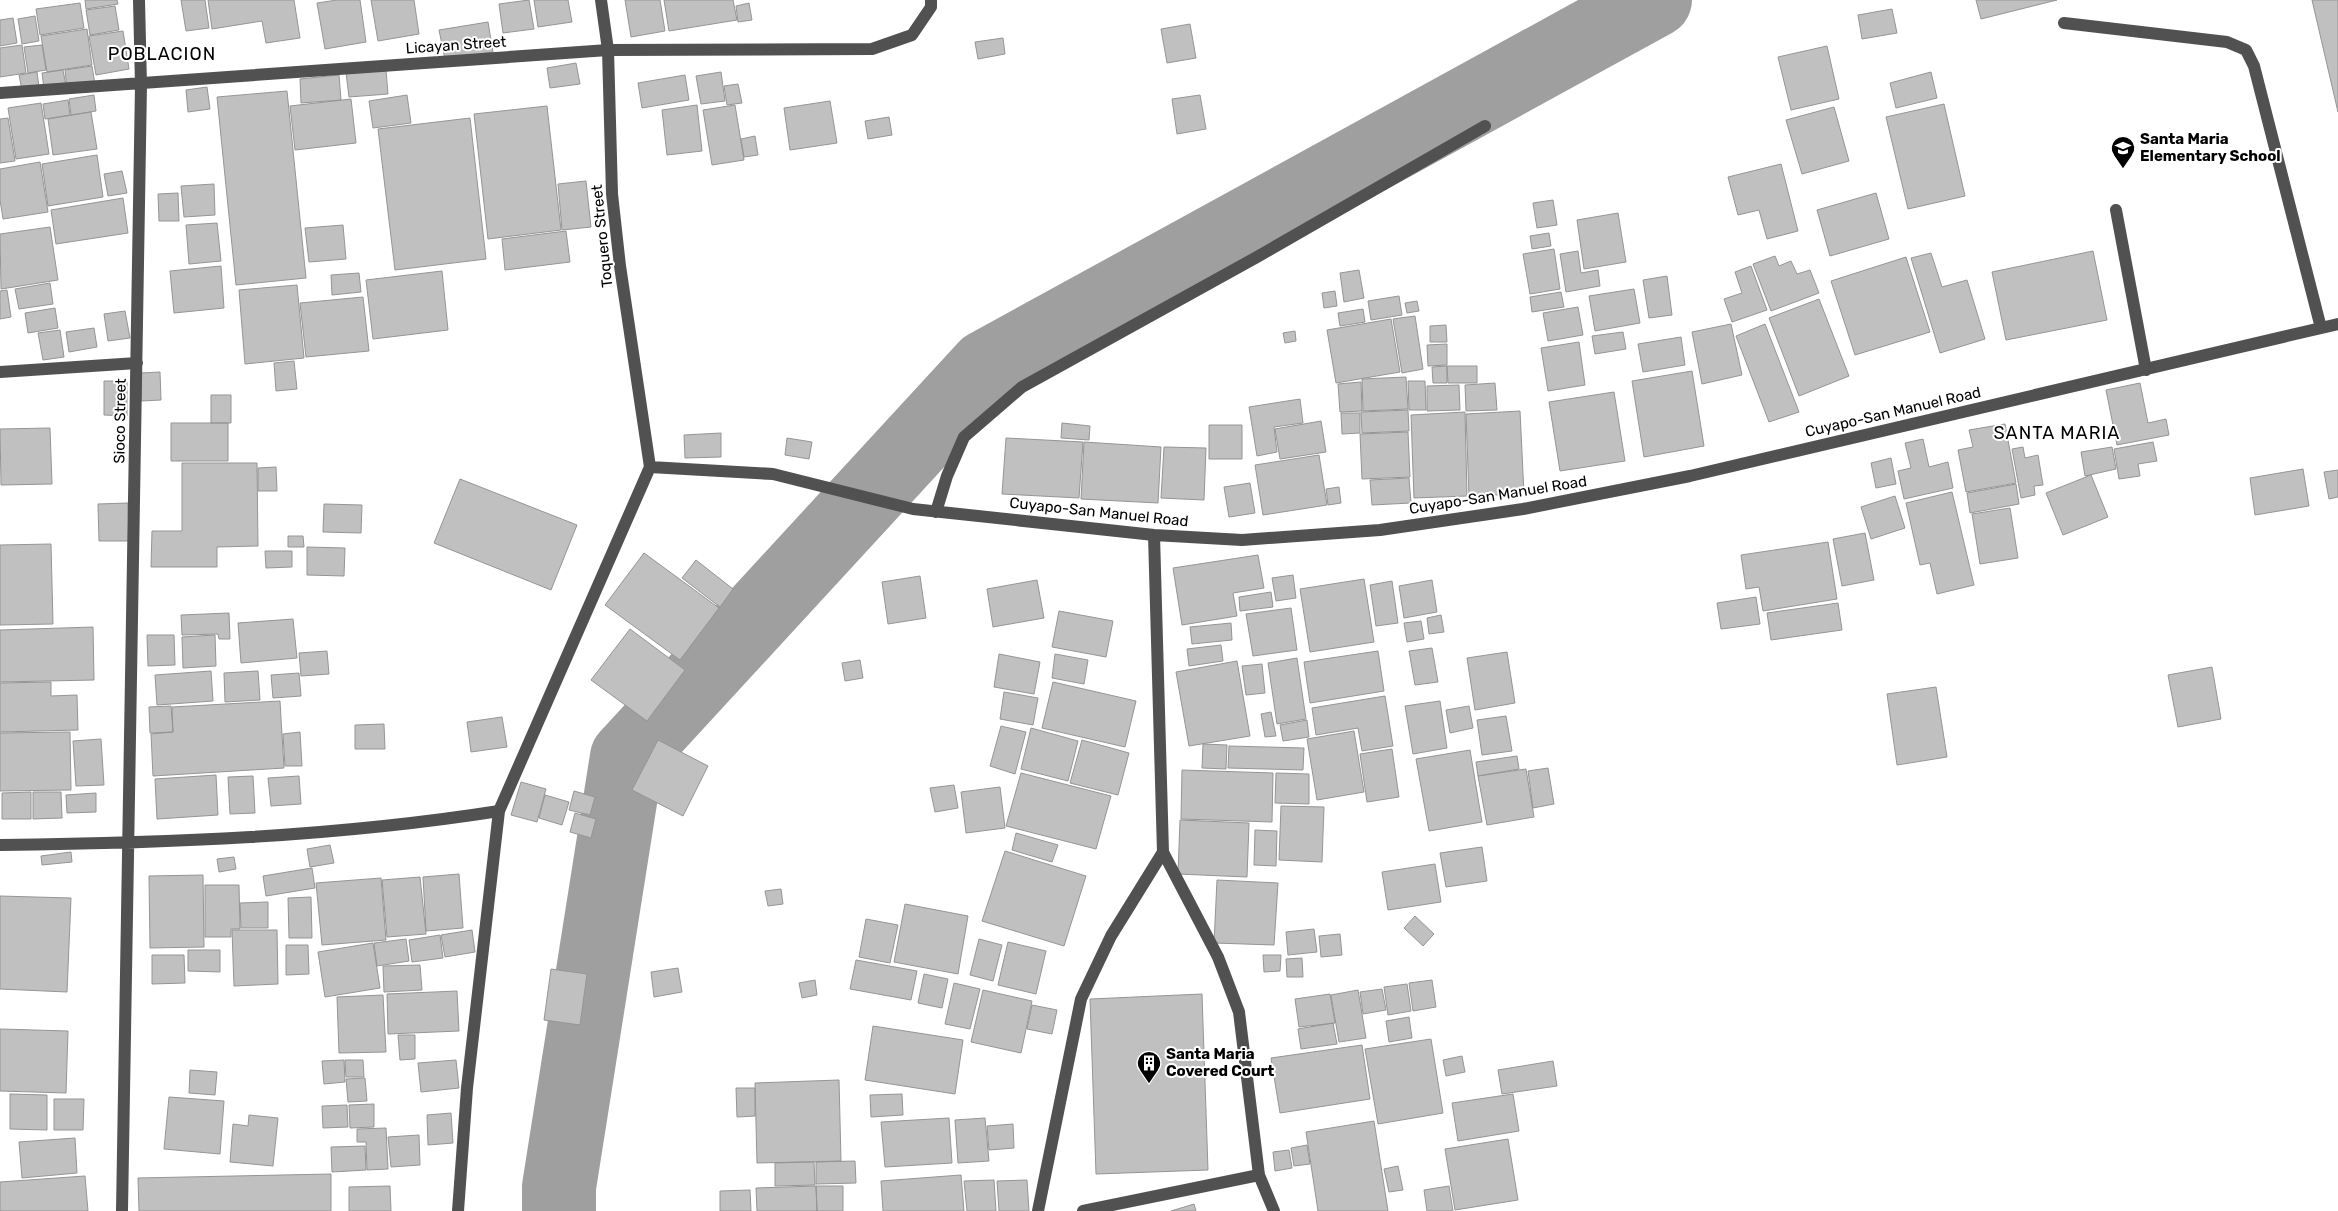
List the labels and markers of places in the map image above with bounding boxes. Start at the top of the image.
place label: Santa Maria Elementary School [2140,130,2281,165]
school or university icon: Santa Maria Elementary School [2110,135,2136,169]
place label: Santa Maria Covered Court [1166,1045,1274,1080]
building icon: Santa Maria Covered Court [1136,1050,1162,1084]

